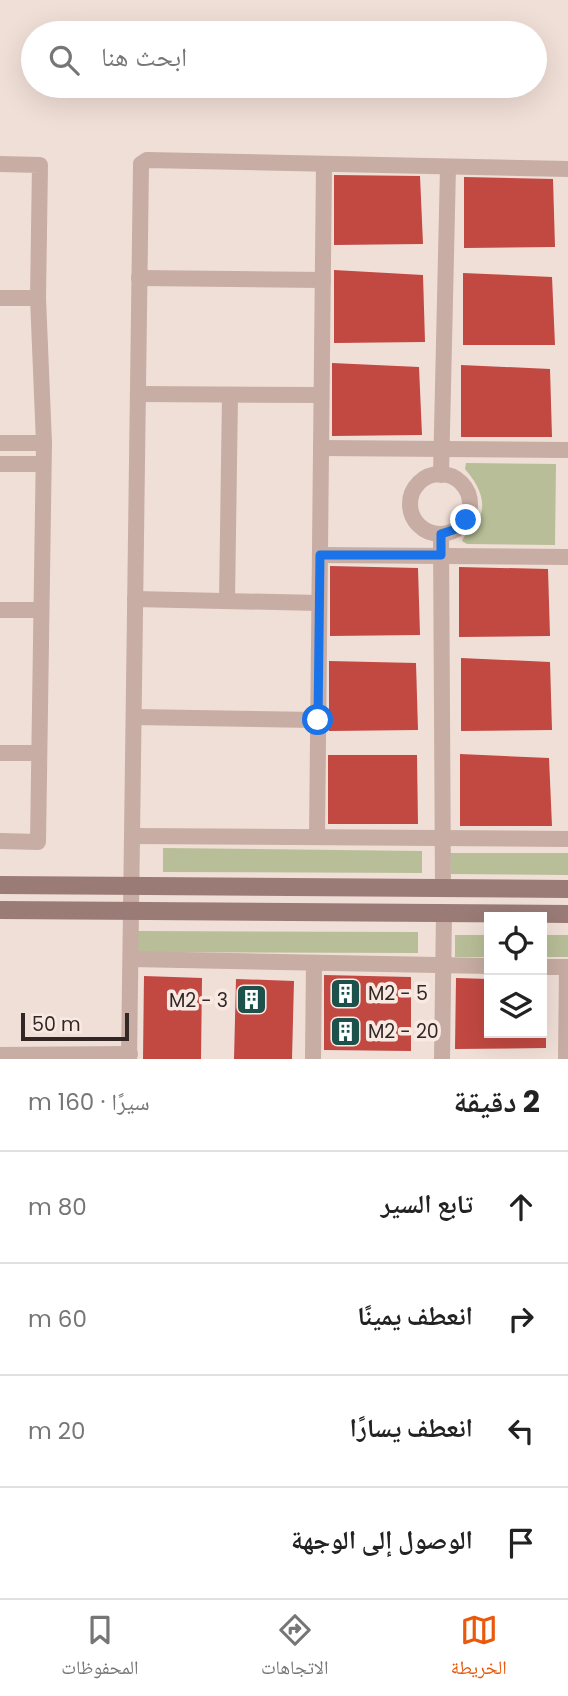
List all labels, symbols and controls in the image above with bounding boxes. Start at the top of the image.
search box [21,21,547,98]
text: ابحث هنا [101,39,187,75]
icon: search [45,41,83,79]
route end [450,504,481,535]
route start [302,704,333,735]
map controls [484,912,547,1038]
button: locate [484,912,547,975]
button: layers [484,975,547,1038]
building icon: M2 - 5 [328,976,362,1010]
place label: M2 - 5 [368,980,428,1007]
building icon: M2 - 3 [234,983,268,1017]
place label: M2 - 3 [169,987,228,1014]
scale bar [21,1010,130,1042]
text: 50 m [32,1011,81,1038]
building icon: M2 - 20 [328,1014,362,1048]
place label: M2 - 20 [368,1018,439,1045]
text: 2 دقيقة [453,1080,540,1123]
text: سيرًا · 160 m [28,1086,150,1118]
text: تابع السير [381,1186,473,1222]
icon: ahead [502,1188,540,1226]
text: 80 m [28,1191,87,1223]
text: انعطف يمينًا [357,1298,473,1334]
icon: right [502,1300,540,1338]
text: 60 m [28,1303,87,1335]
text: انعطف يسارًا [350,1410,473,1446]
icon: left [502,1412,540,1450]
text: 20 m [28,1415,86,1447]
text: الوصول إلى الوجهة [291,1522,473,1558]
icon: arrive [502,1524,540,1562]
tab: المحفوظات [61,1611,139,1686]
tab: الاتجاهات [261,1611,328,1686]
tab: الخريطة [451,1611,507,1686]

